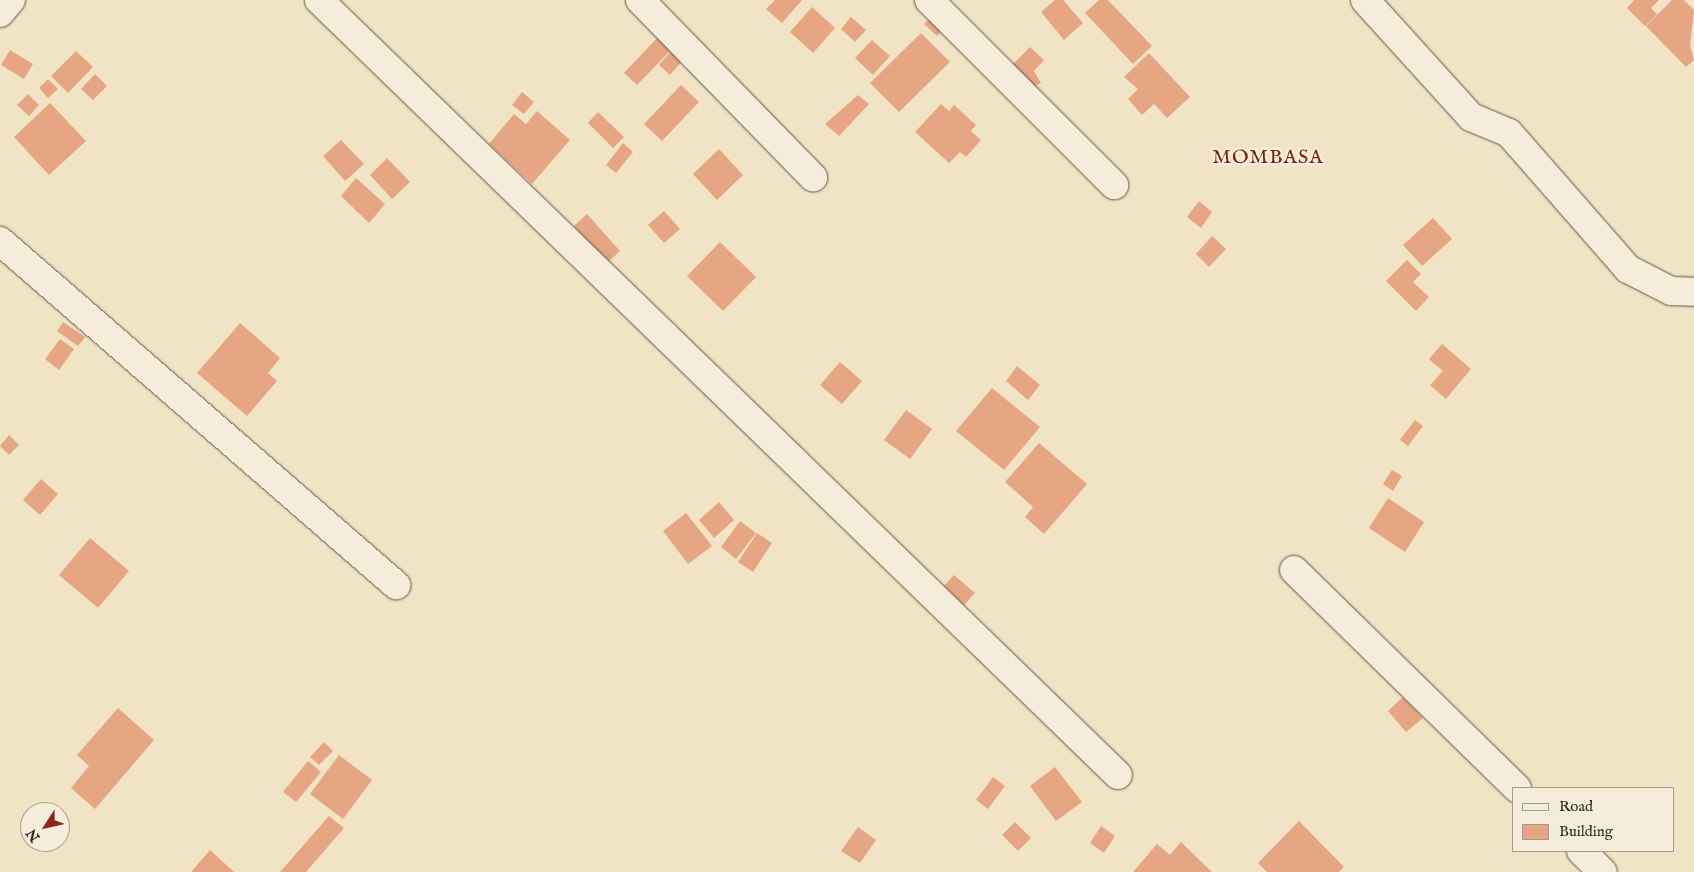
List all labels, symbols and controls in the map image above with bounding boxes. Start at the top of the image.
district label: MOMBASA [1211,145,1325,169]
legend [1512,787,1674,852]
text: Road [1559,797,1593,816]
north arrow [20,802,70,852]
text: Building [1559,822,1613,841]
text: N [23,825,44,845]

